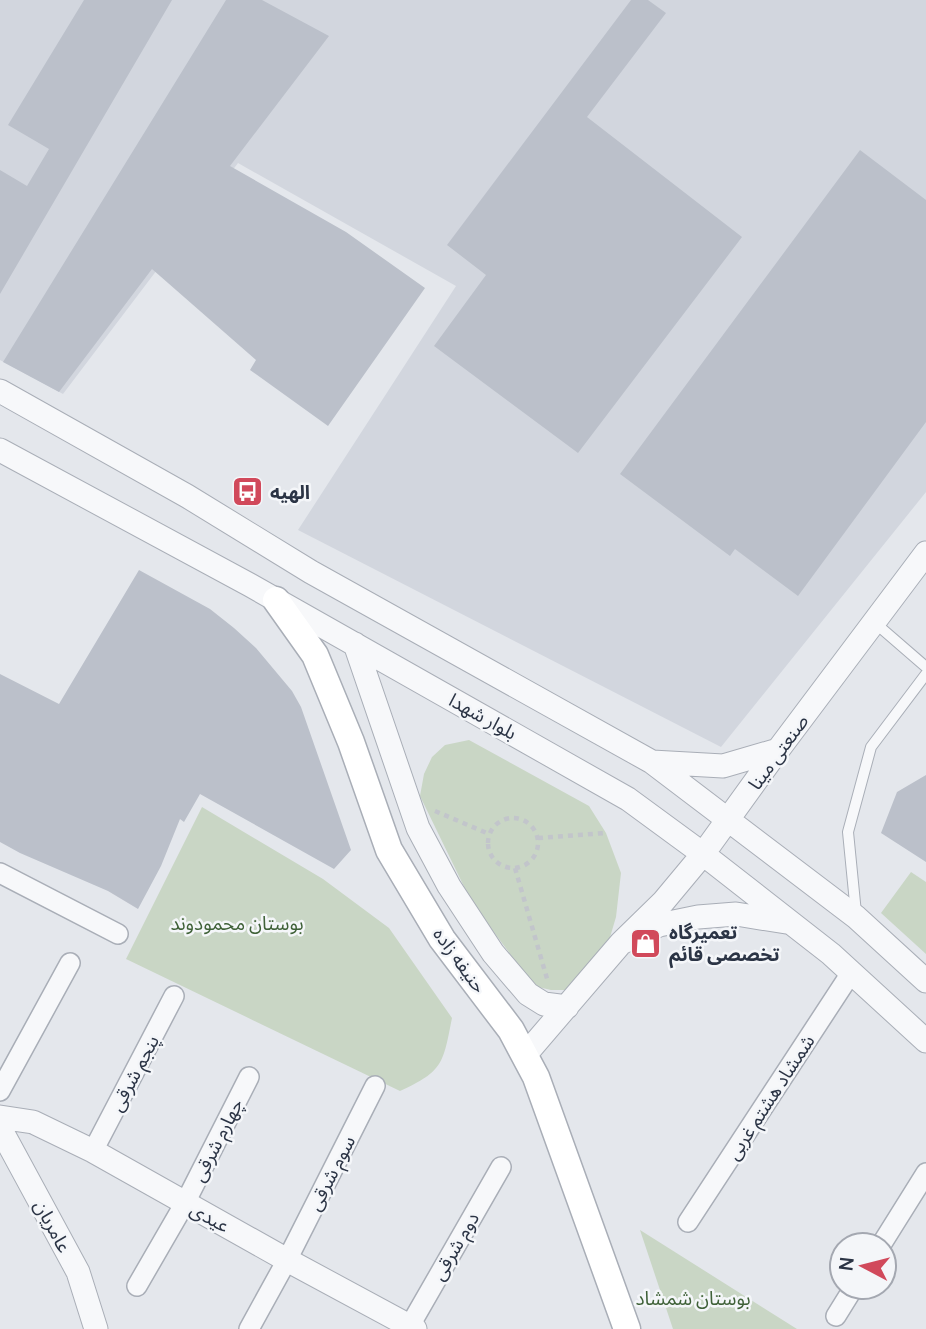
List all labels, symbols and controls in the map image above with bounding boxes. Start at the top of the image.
bus stop icon: الهیه [230,475,264,509]
place label: الهیه [270,479,310,505]
street label: بلوار شهدا [444,687,522,745]
street label: صنعتی مینا [742,709,814,795]
park label: بوستان محمودوند [170,910,304,936]
place label: تعمیرگاه تخصصی قائم [669,919,780,969]
street label: حنیفه زاده [427,922,493,998]
shop icon: تعمیرگاه تخصصی قائم [629,926,663,960]
street label: شمشاد هشتم غربی [720,1029,822,1166]
street label: پنجم شرقی [103,1030,167,1117]
street label: چهارم شرقی [185,1094,251,1187]
street label: سوم شرقی [301,1131,363,1216]
street label: عامریان [28,1195,78,1257]
street label: عیدی [186,1196,234,1238]
street label: دوم شرقی [425,1207,487,1286]
north arrow [828,1231,898,1301]
text: N [832,1256,860,1272]
park label: بوستان شمشاد [635,1285,751,1311]

